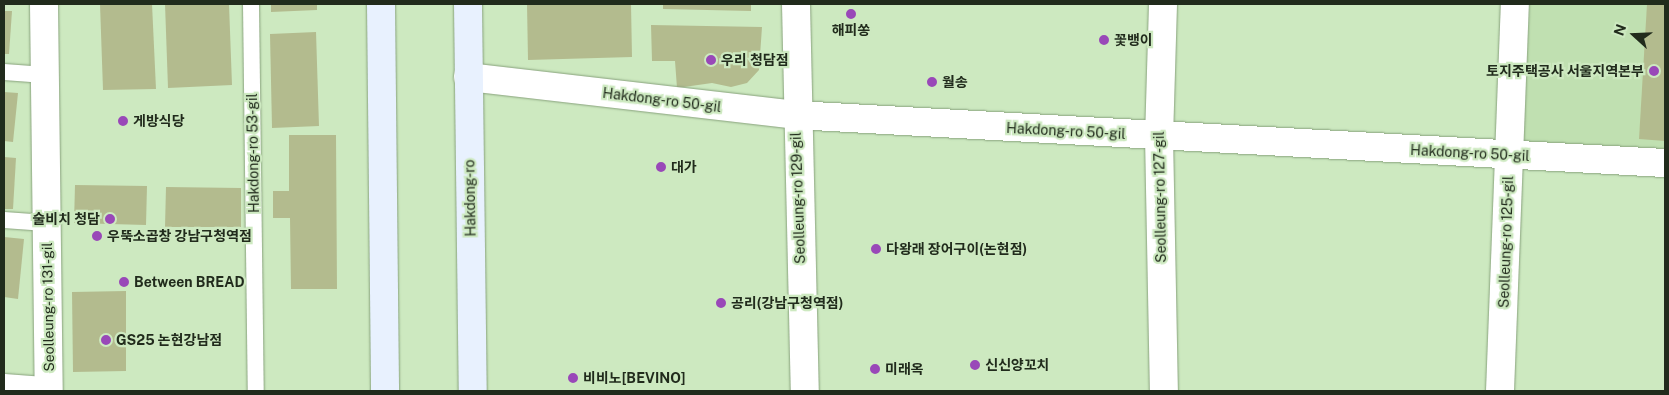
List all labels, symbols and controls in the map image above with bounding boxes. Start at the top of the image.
marker: 해피쏭 [845,8,857,20]
north arrow [1609,10,1659,60]
place label: 해피쏭 [832,22,870,38]
text: N [1611,22,1629,38]
place label: 꽃뱅이 [1114,32,1153,48]
marker: 꽃뱅이 [1098,34,1110,46]
place label: 우리 청담점 [721,52,789,68]
marker: 우리 청담점 [705,54,717,66]
place label: 토지주택공사 서울지역본부 [1486,63,1644,79]
marker: 토지주택공사 서울지역본부 [1648,65,1660,77]
place label: 월송 [942,74,968,90]
marker: 월송 [926,76,938,88]
street label: Hakdong-ro 50-gil [602,84,722,116]
street label: Hakdong-ro 53-gil [244,93,262,213]
place label: 게방식당 [133,113,185,129]
marker: 게방식당 [117,115,129,127]
street label: Hakdong-ro 50-gil [1006,119,1126,143]
street label: Seolleung-ro 127-gil [1150,131,1170,263]
street label: Seolleung-ro 129-gil [787,132,809,264]
street label: Hakdong-ro 50-gil [1410,141,1530,165]
street label: Hakdong-ro [461,159,479,237]
place label: 대가 [671,159,697,175]
marker: 대가 [655,161,667,173]
street label: Seolleung-ro 125-gil [1495,176,1517,308]
place label: 술비치 청담 [32,211,100,227]
marker: 술비치 청담 [104,213,116,225]
place label: 우뚝소곱창 강남구청역점 [107,228,252,244]
marker: 우뚝소곱창 강남구청역점 [91,230,103,242]
place label: 다왕래 장어구이(논현점) [886,241,1027,257]
street label: Seolleung-ro 131-gil [38,242,58,372]
marker: 다왕래 장어구이(논현점) [870,243,882,255]
place label: Between BREAD [134,274,244,290]
marker: Between BREAD [118,276,130,288]
place label: 공리(강남구청역점) [731,295,843,311]
marker: 공리(강남구청역점) [715,297,727,309]
place label: GS25 논현강남점 [116,332,222,348]
marker: GS25 논현강남점 [100,334,112,346]
place label: 신신양꼬치 [985,357,1049,373]
marker: 신신양꼬치 [969,359,981,371]
place label: 미래옥 [885,361,924,377]
marker: 미래옥 [869,363,881,375]
place label: 비비노[BEVINO] [583,370,686,386]
marker: 비비노[BEVINO] [567,372,579,384]

